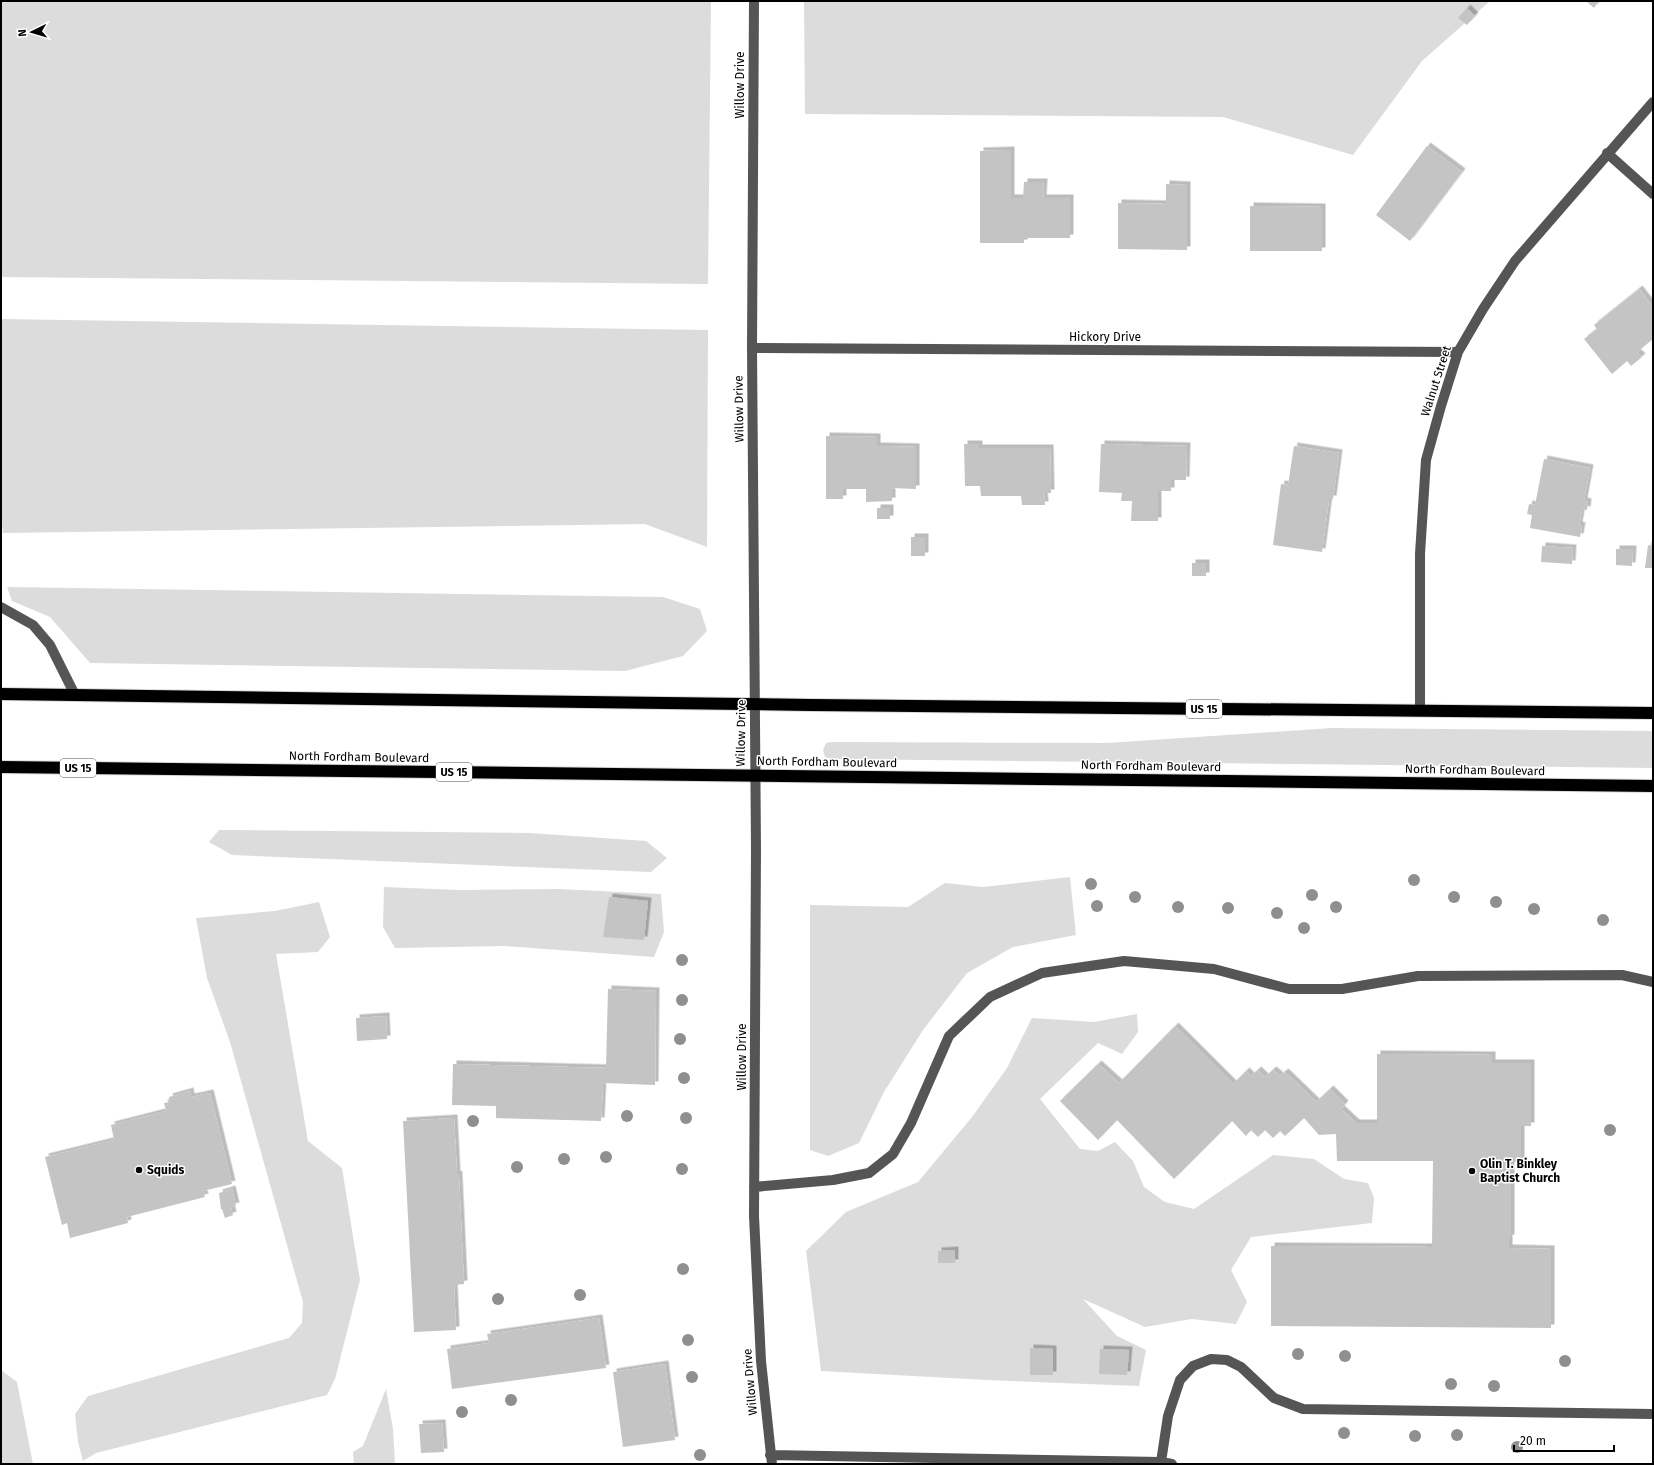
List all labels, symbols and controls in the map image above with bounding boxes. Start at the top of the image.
north arrow [12,12,52,52]
text: N [16,29,29,37]
street label: Willow Drive [733,51,747,119]
street label: Hickory Drive [1069,330,1141,344]
street label: Walnut Street [1418,343,1454,418]
street label: Willow Drive [731,375,747,443]
street label: Willow Drive [733,699,749,767]
road number: US 15 [1186,700,1222,718]
street label: North Fordham Boulevard [289,749,429,765]
street label: North Fordham Boulevard [757,754,897,770]
street label: North Fordham Boulevard [1081,758,1221,774]
road number: US 15 [60,759,96,777]
street label: North Fordham Boulevard [1405,762,1545,778]
road number: US 15 [436,763,472,781]
street label: Willow Drive [735,1023,749,1091]
place label: Olin T. Binkley Baptist Church [1480,1157,1560,1185]
place label: Squids [147,1163,185,1177]
marker: Squids [134,1165,144,1175]
marker: Olin T. Binkley Baptist Church [1467,1166,1477,1176]
street label: Willow Drive [740,1348,760,1416]
scale bar [1514,1427,1614,1453]
text: 20 m [1520,1434,1546,1448]

